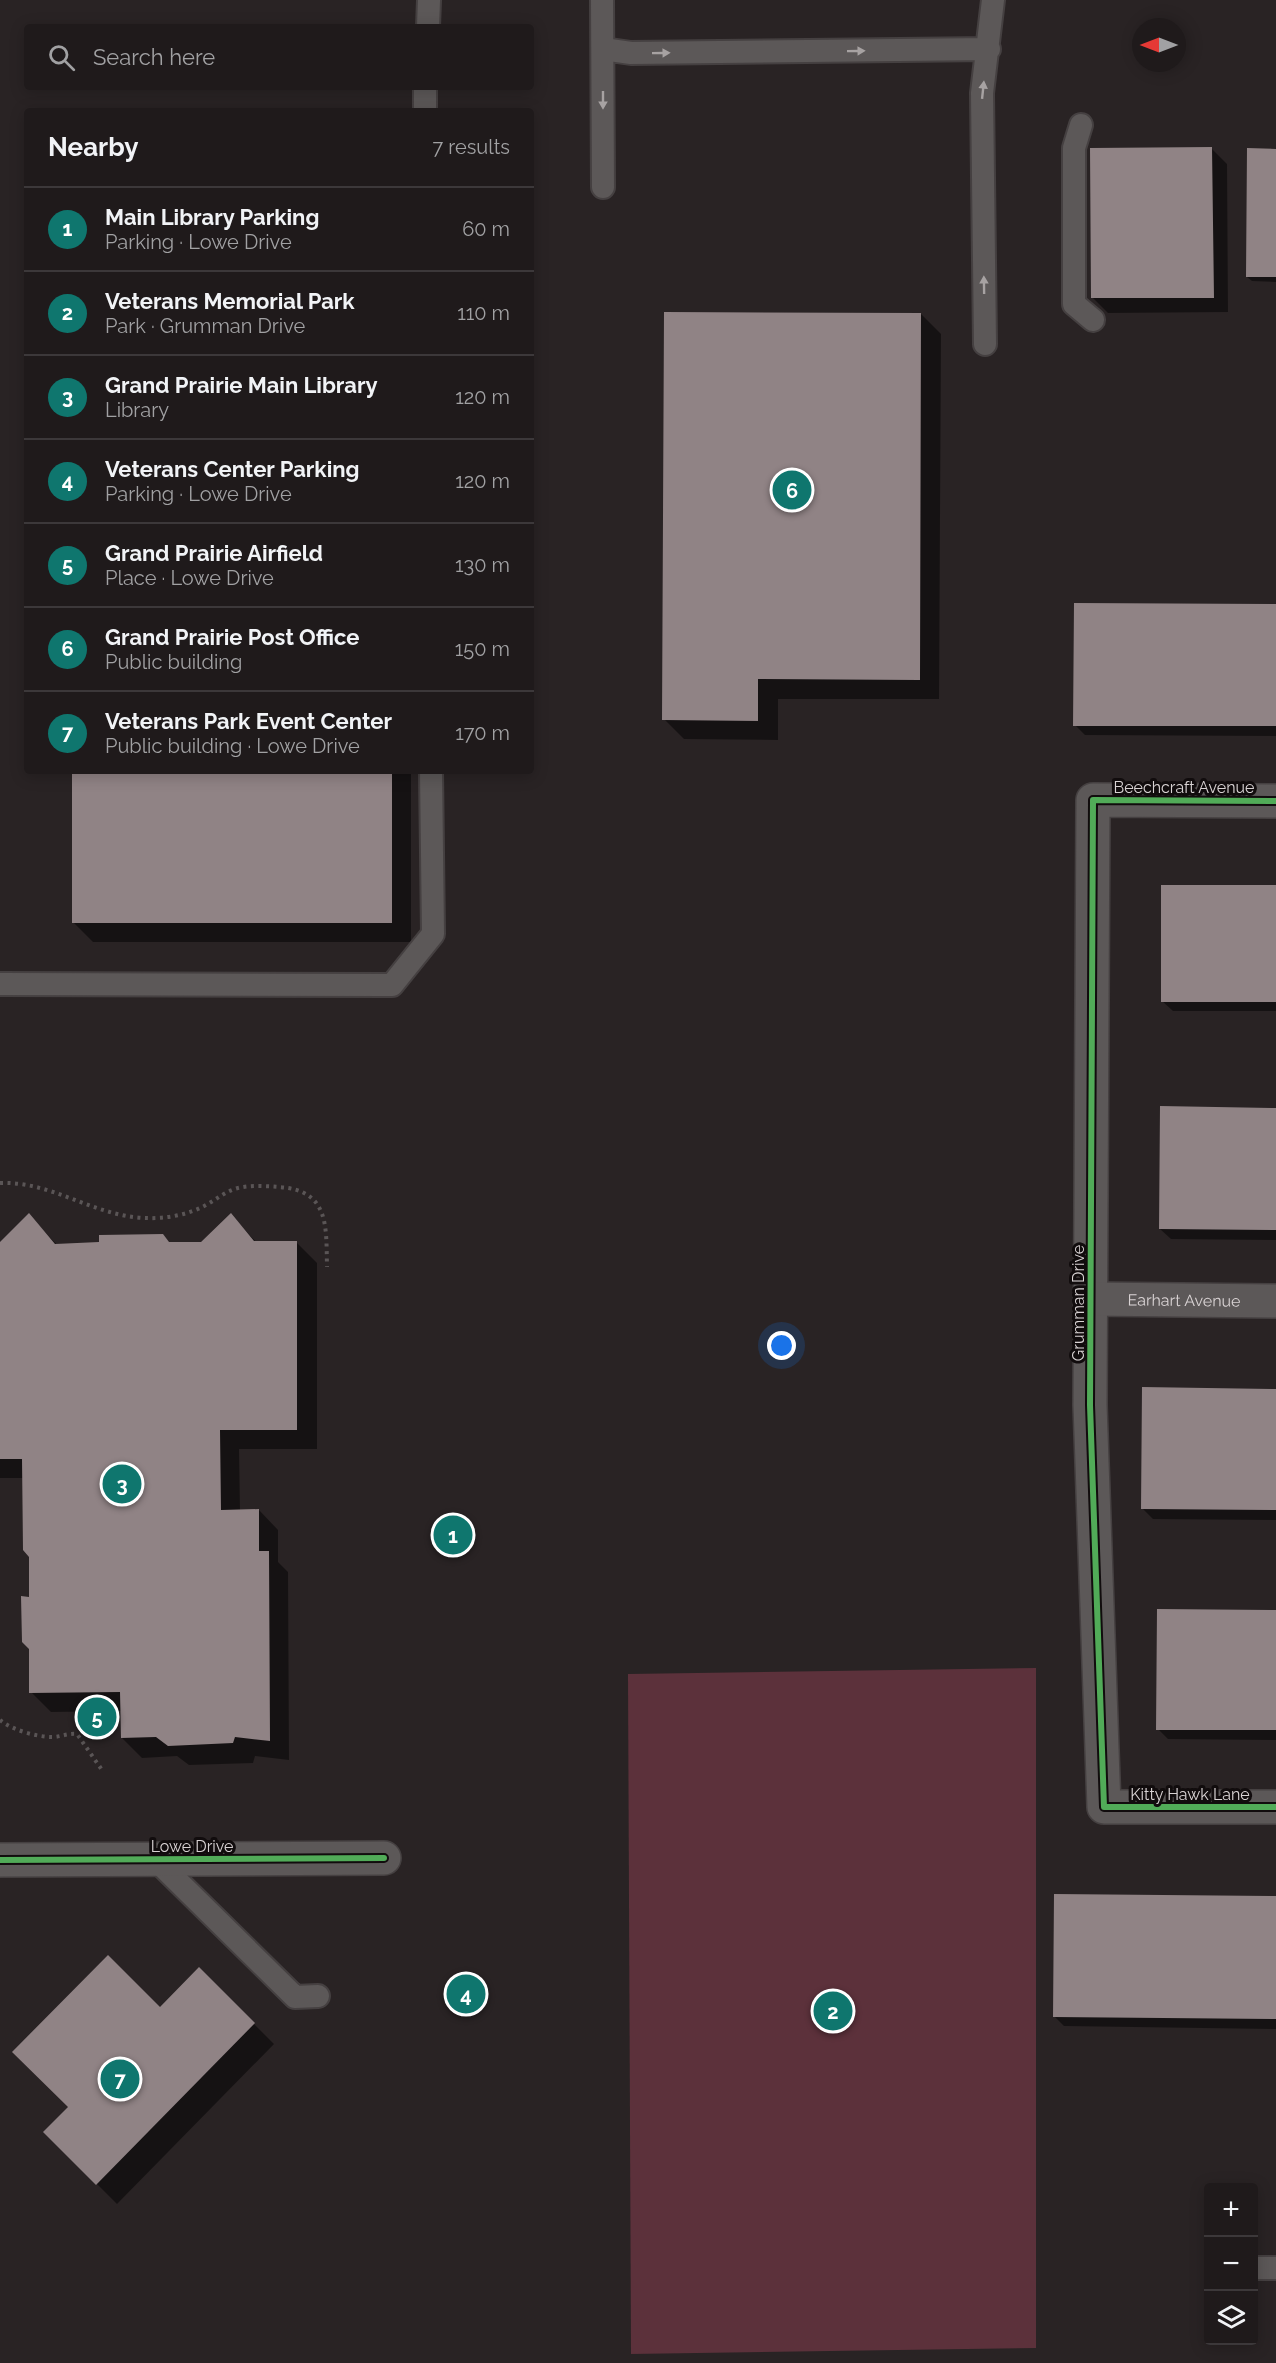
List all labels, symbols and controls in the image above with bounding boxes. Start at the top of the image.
north arrow [1132,18,1186,72]
search box [24,24,534,90]
icon: search [45,41,78,74]
text: Search here [93,44,215,70]
one-way arrow [846,46,865,56]
one-way arrow [651,48,670,58]
one-way arrow [978,81,988,100]
one-way arrow [598,91,608,110]
text: Nearby [48,132,138,162]
text: 7 results [432,135,510,159]
text: Main Library Parking [105,204,319,230]
text: 1 [63,217,72,241]
text: 60 m [462,217,510,241]
text: Parking · Lowe Drive [105,230,292,254]
one-way arrow [979,276,989,295]
text: Veterans Memorial Park [105,288,355,314]
text: 2 [62,301,73,325]
text: 110 m [457,301,510,325]
text: Park · Grumman Drive [105,314,305,338]
text: Grand Prairie Main Library [105,372,378,398]
text: 3 [62,385,73,409]
text: 120 m [455,385,510,409]
text: Library [105,398,169,422]
text: Veterans Center Parking [105,456,360,482]
pin: 6 [772,468,812,512]
text: 4 [62,469,73,493]
text: 120 m [455,469,510,493]
text: Parking · Lowe Drive [105,482,292,506]
text: Grand Prairie Airfield [105,540,323,566]
text: 5 [62,553,73,577]
text: 130 m [455,553,510,577]
text: Place · Lowe Drive [105,566,274,590]
text: Grand Prairie Post Office [105,624,360,650]
text: 6 [61,637,74,661]
text: 150 m [455,637,510,661]
text: Public building [105,650,242,674]
text: Veterans Park Event Center [105,708,392,734]
text: 7 [62,721,73,745]
text: 170 m [455,721,510,745]
text: Public building · Lowe Drive [105,734,360,758]
street label: Beechcraft Avenue [1114,778,1254,797]
street label: Grumman Drive [1069,1245,1088,1361]
street label: Earhart Avenue [1127,1290,1241,1311]
your location [767,1331,796,1360]
pin: 3 [102,1462,142,1506]
pin: 1 [434,1512,472,1558]
pin: 5 [78,1694,116,1740]
street label: Kitty Hawk Lane [1130,1785,1250,1804]
street label: Lowe Drive [151,1837,233,1856]
pin: 4 [446,1972,486,2016]
pin: 2 [814,1988,852,2034]
pin: 7 [100,2056,140,2102]
map controls [1204,2183,1258,2345]
button: + [1204,2183,1258,2237]
button: − [1204,2237,1258,2291]
button: layers [1204,2291,1258,2345]

